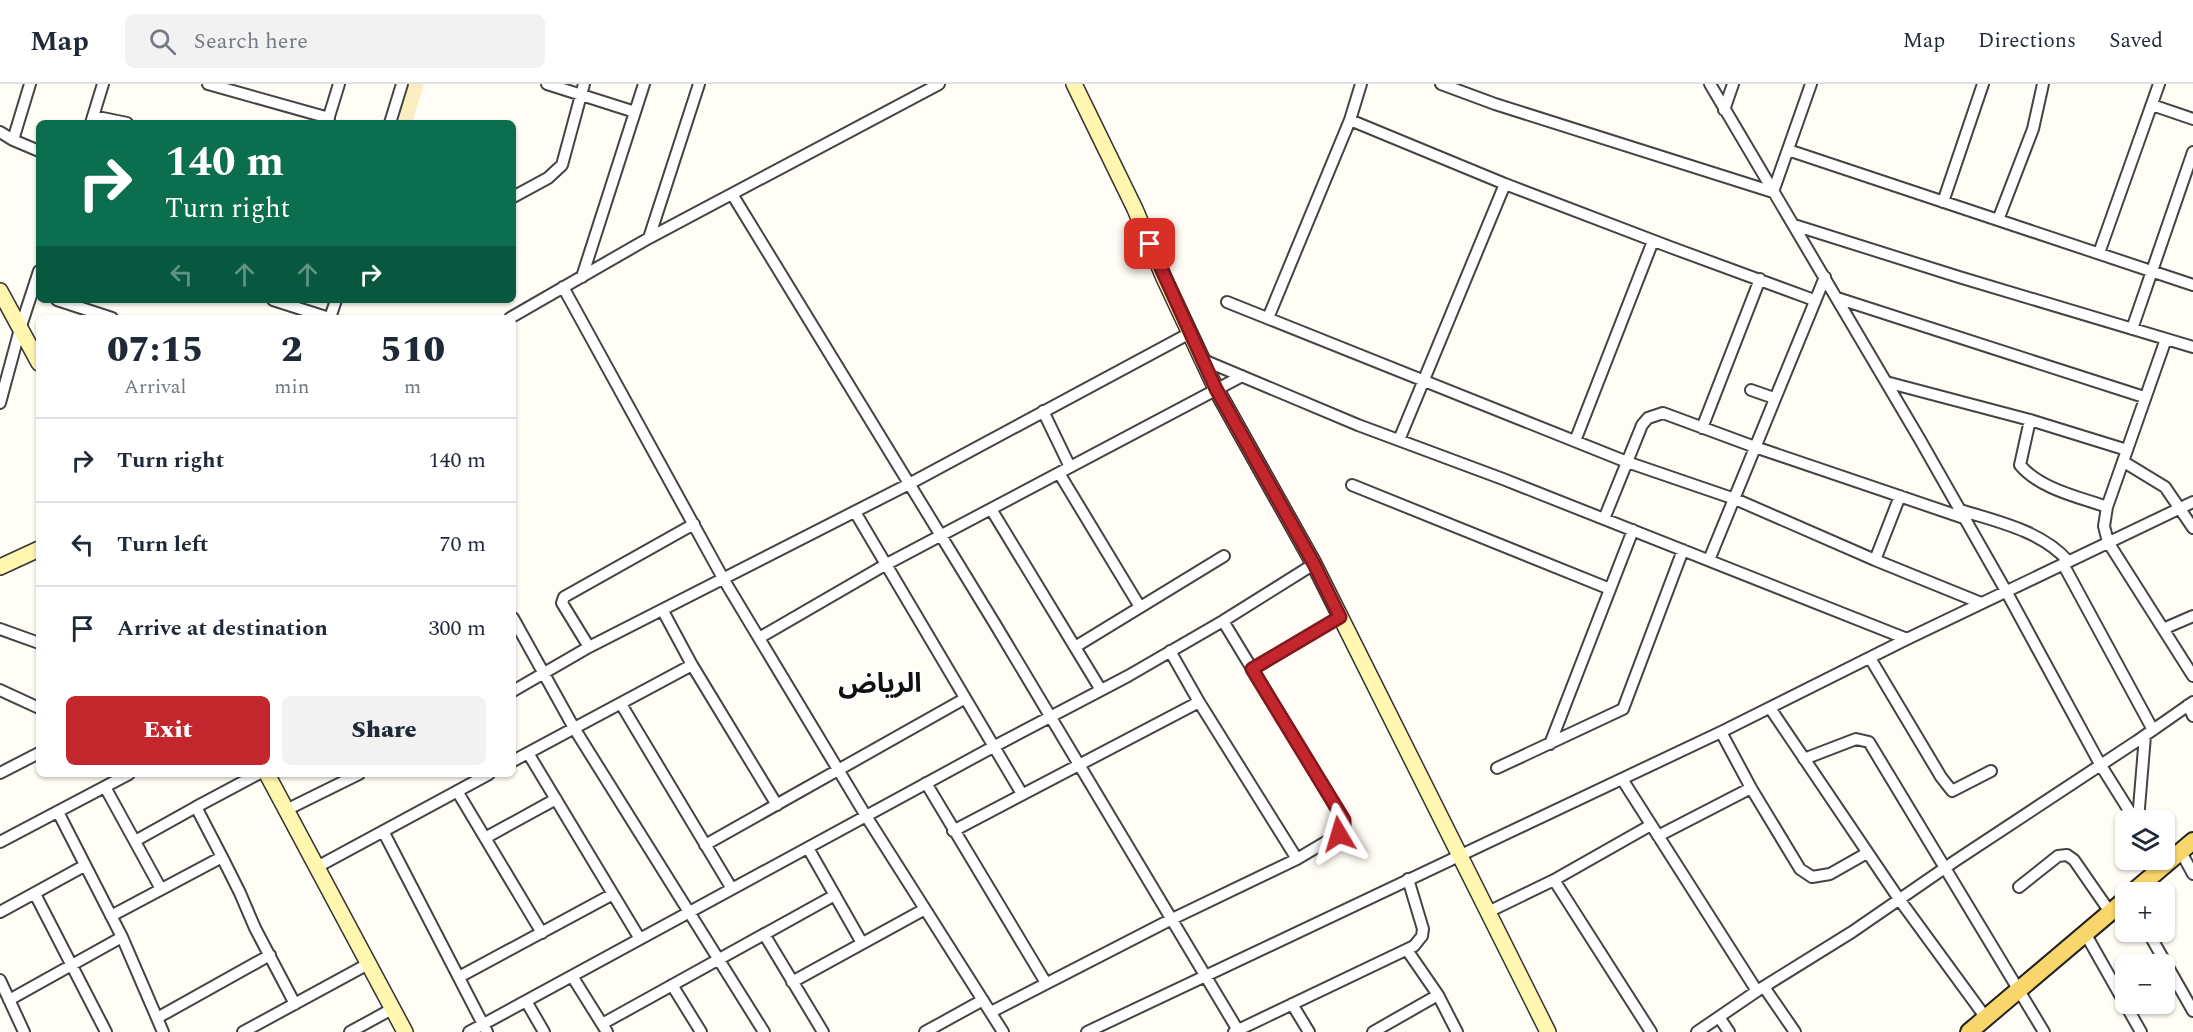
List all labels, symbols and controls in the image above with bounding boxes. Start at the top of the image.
search box [125,14,545,68]
text: Map [30,20,89,63]
icon: search [146,25,179,58]
text: Search here [194,25,308,58]
text: Map [1903,25,1945,57]
text: Directions [1978,25,2076,57]
text: Saved [2109,25,2163,57]
text: 140 m [165,131,284,194]
icon: right [66,144,144,222]
text: Turn right [165,188,290,230]
pin [1124,218,1175,269]
icon: arrive [1133,227,1166,260]
icon: left [165,258,198,291]
icon: ahead [228,258,261,291]
icon: ahead [291,258,324,291]
icon: right [354,258,387,291]
text: 07:15 [107,323,203,378]
text: 2 [281,323,303,378]
text: 510 [380,323,445,378]
text: Arrival [124,372,186,402]
text: min [274,372,309,402]
text: m [404,372,421,402]
icon: right [66,444,99,477]
text: Turn right [117,444,224,477]
text: 140 m [429,444,486,477]
icon: left [66,528,99,561]
text: Turn left [117,528,209,561]
text: 70 m [440,528,486,561]
icon: arrive [66,612,99,645]
text: Arrive at destination [117,612,328,645]
text: 300 m [429,612,486,645]
district label: الرياض [838,663,922,705]
button: Exit [66,696,270,765]
button: Share [282,696,486,765]
position arrow [1307,802,1371,866]
map controls [2115,810,2175,1014]
button: layers [2115,810,2175,870]
button: + [2115,882,2175,942]
button: − [2115,954,2175,1014]

